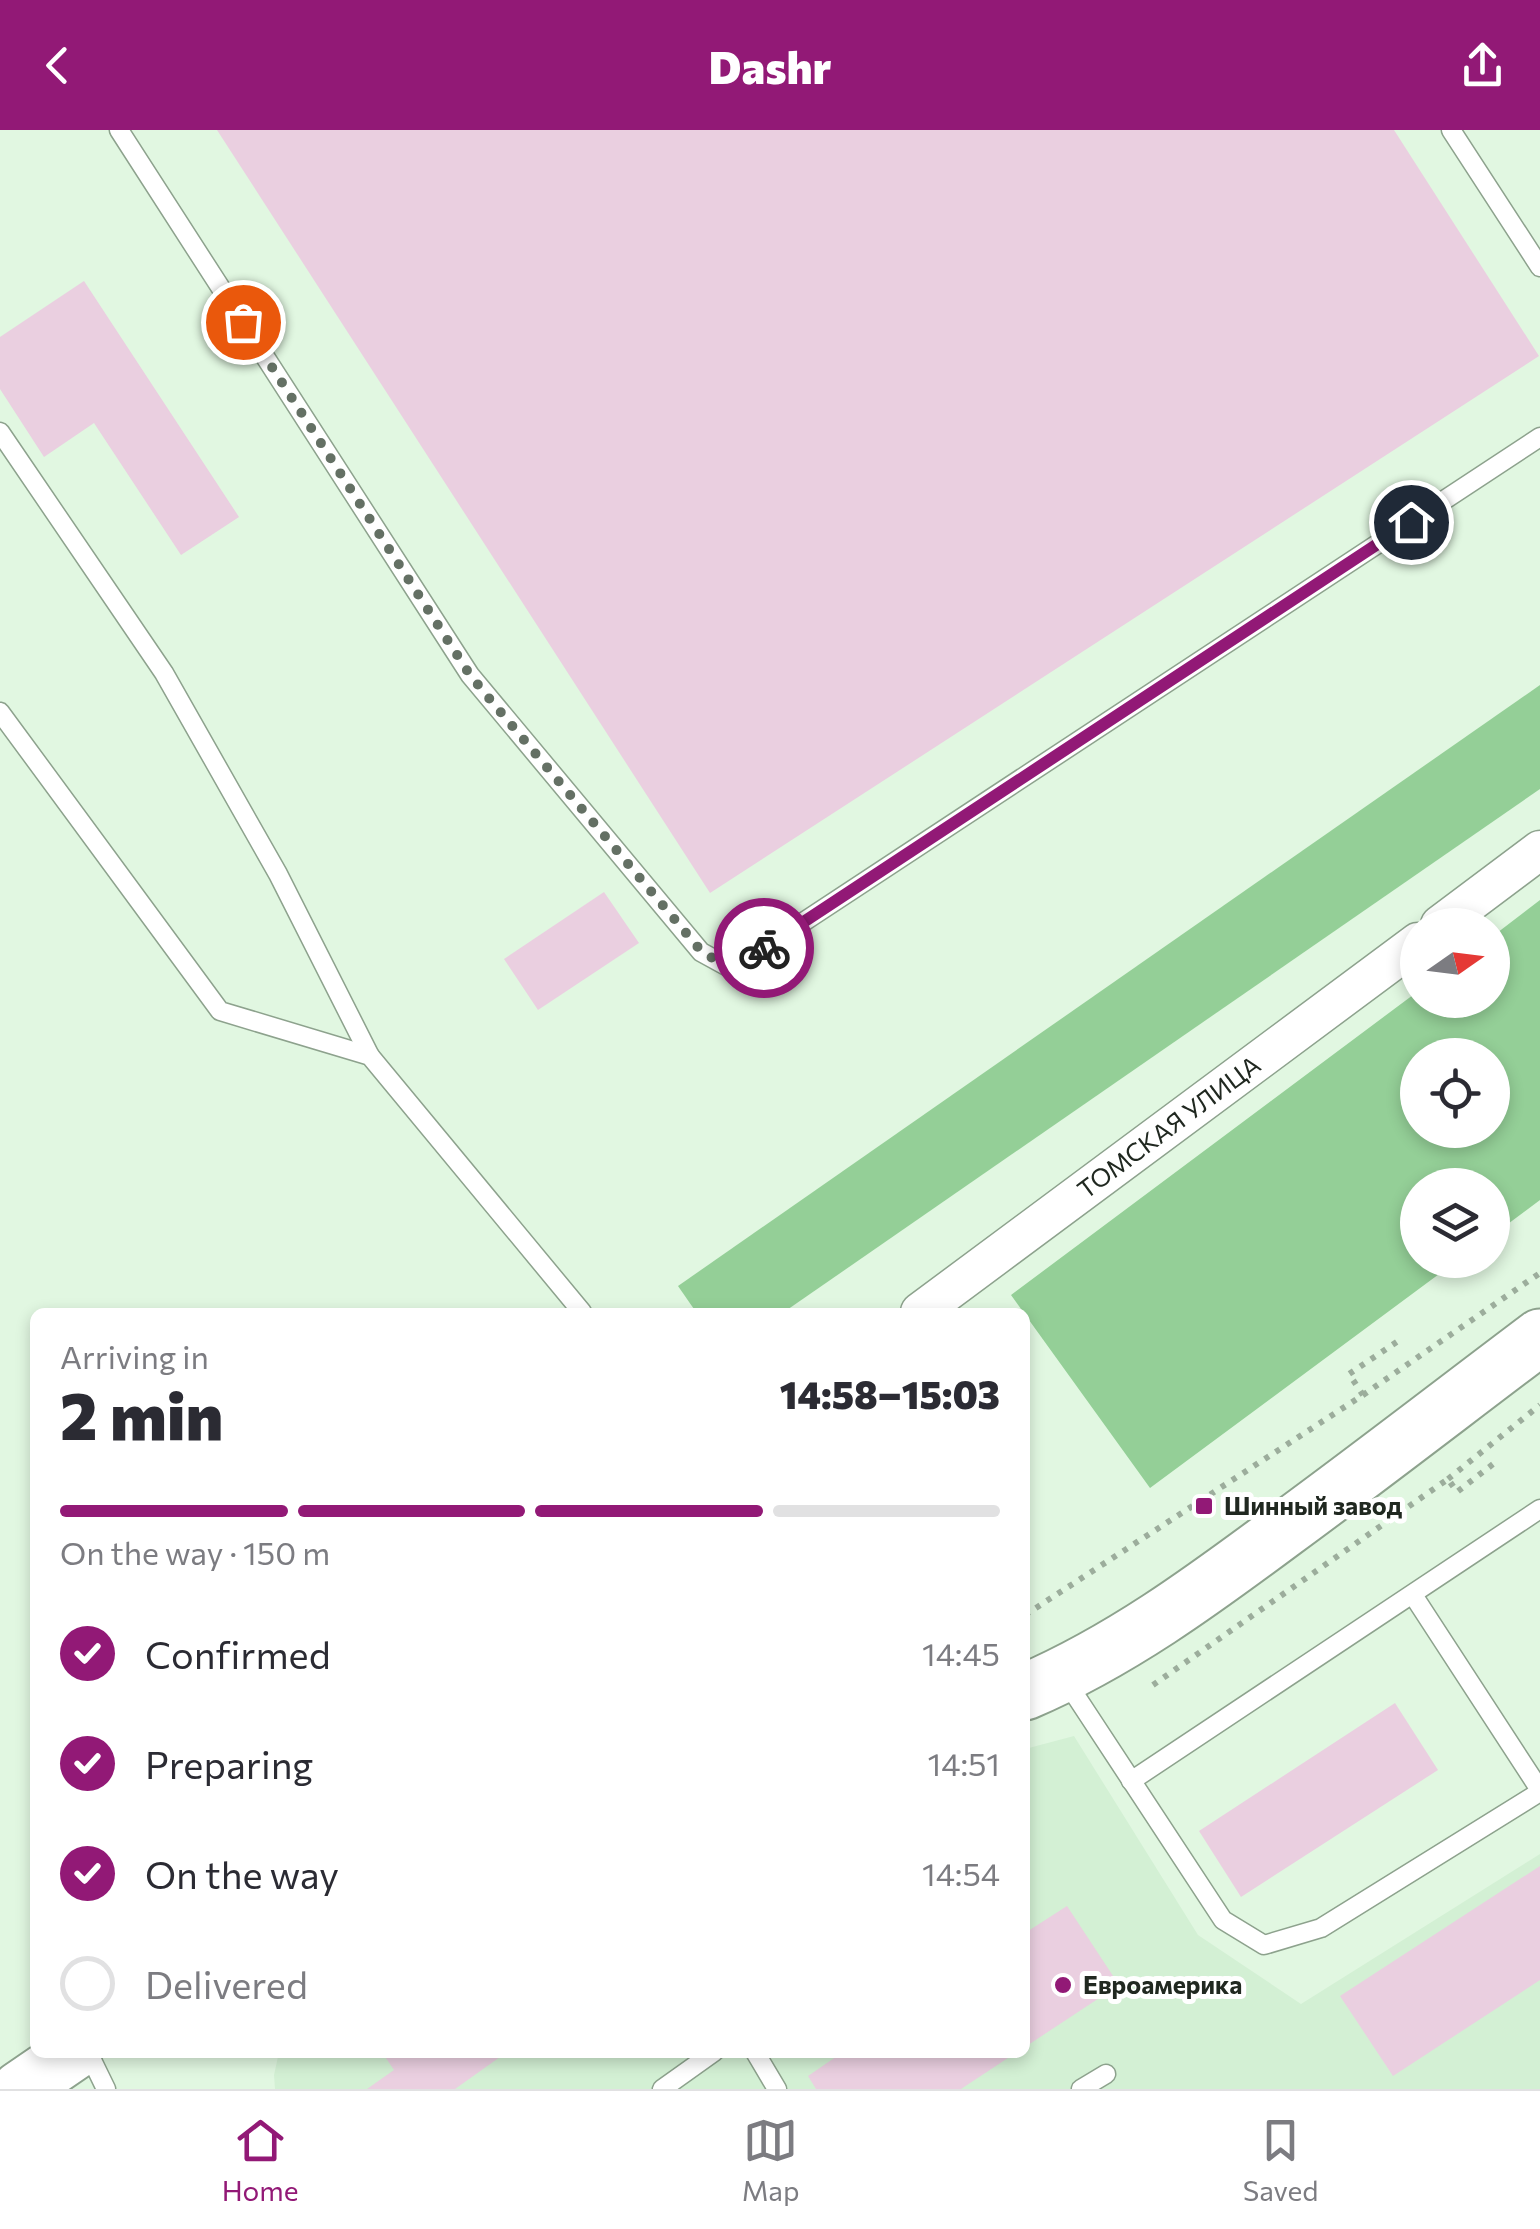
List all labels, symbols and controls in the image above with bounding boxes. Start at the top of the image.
icon: back [30,38,85,93]
text: Dashr [709,38,831,93]
icon: share [1455,38,1510,93]
pin [201,280,286,365]
icon: bag [216,295,271,350]
pin [1369,480,1454,565]
icon: home [1384,495,1439,550]
courier [714,898,814,998]
north arrow [1400,908,1510,1018]
map controls [1400,908,1510,1278]
icon: bike [737,921,792,976]
button: locate [1400,1038,1510,1148]
street label: ТОМСКАЯ УЛИЦА [1071,1049,1265,1204]
button: layers [1400,1168,1510,1278]
text: Arriving in [60,1336,209,1376]
text: 14:58–15:03 [780,1370,1000,1417]
text: 2 min [60,1374,223,1453]
place label: Шинный завод [1224,1490,1403,1520]
marker: Шинный завод [1193,1495,1215,1517]
text: On the way · 150 m [60,1532,330,1572]
icon: check [60,1626,115,1681]
text: Confirmed [145,1630,331,1677]
text: 14:45 [922,1633,1000,1673]
icon: check [60,1736,115,1791]
text: Preparing [145,1740,313,1787]
text: 14:51 [928,1743,1000,1783]
icon: check [60,1846,115,1901]
text: On the way [145,1850,339,1897]
text: 14:54 [922,1853,1000,1893]
text: Delivered [145,1960,308,2007]
place label: Евроамерика [1083,1969,1242,1999]
marker: Евроамерика [1052,1974,1074,1996]
tab: Home [222,2113,299,2207]
tab: Map [742,2113,800,2207]
tab: Saved [1243,2113,1318,2207]

